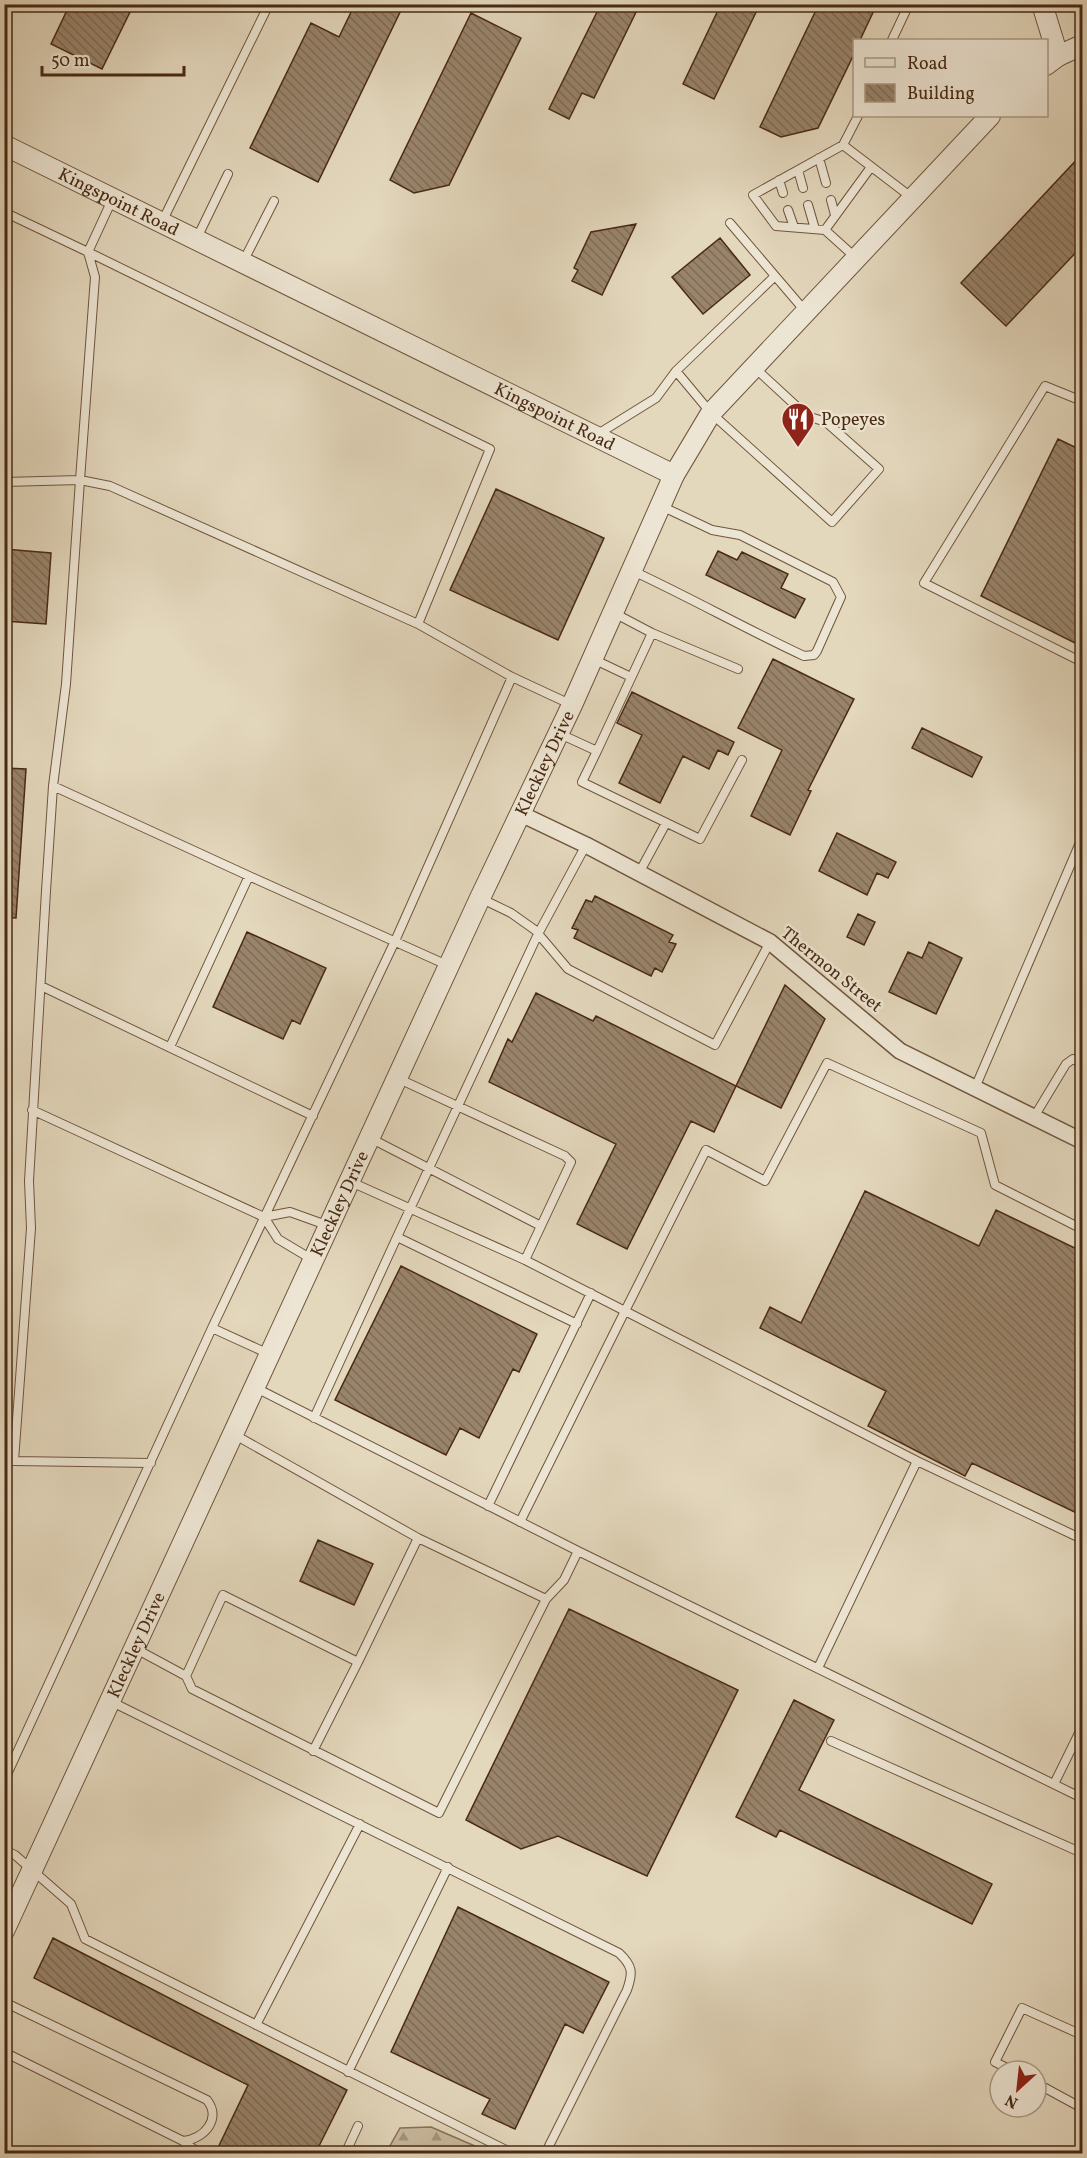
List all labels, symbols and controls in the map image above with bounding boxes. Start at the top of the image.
scale bar [42,39,184,77]
legend [853,39,1048,117]
text: 50 m [51,49,90,74]
text: Road [907,52,948,77]
text: Building [907,82,975,107]
street label: Kingspoint Road [53,163,183,243]
street label: Kingspoint Road [489,377,619,458]
restaurant icon: Popeyes [780,401,816,448]
place label: Popeyes [821,408,885,433]
street label: Kleckley Drive [510,707,582,820]
street label: Thermon Street [775,921,887,1019]
street label: Kleckley Drive [305,1147,376,1261]
street label: Kleckley Drive [102,1588,172,1703]
north arrow [988,2059,1048,2119]
text: N [1002,2088,1022,2113]

